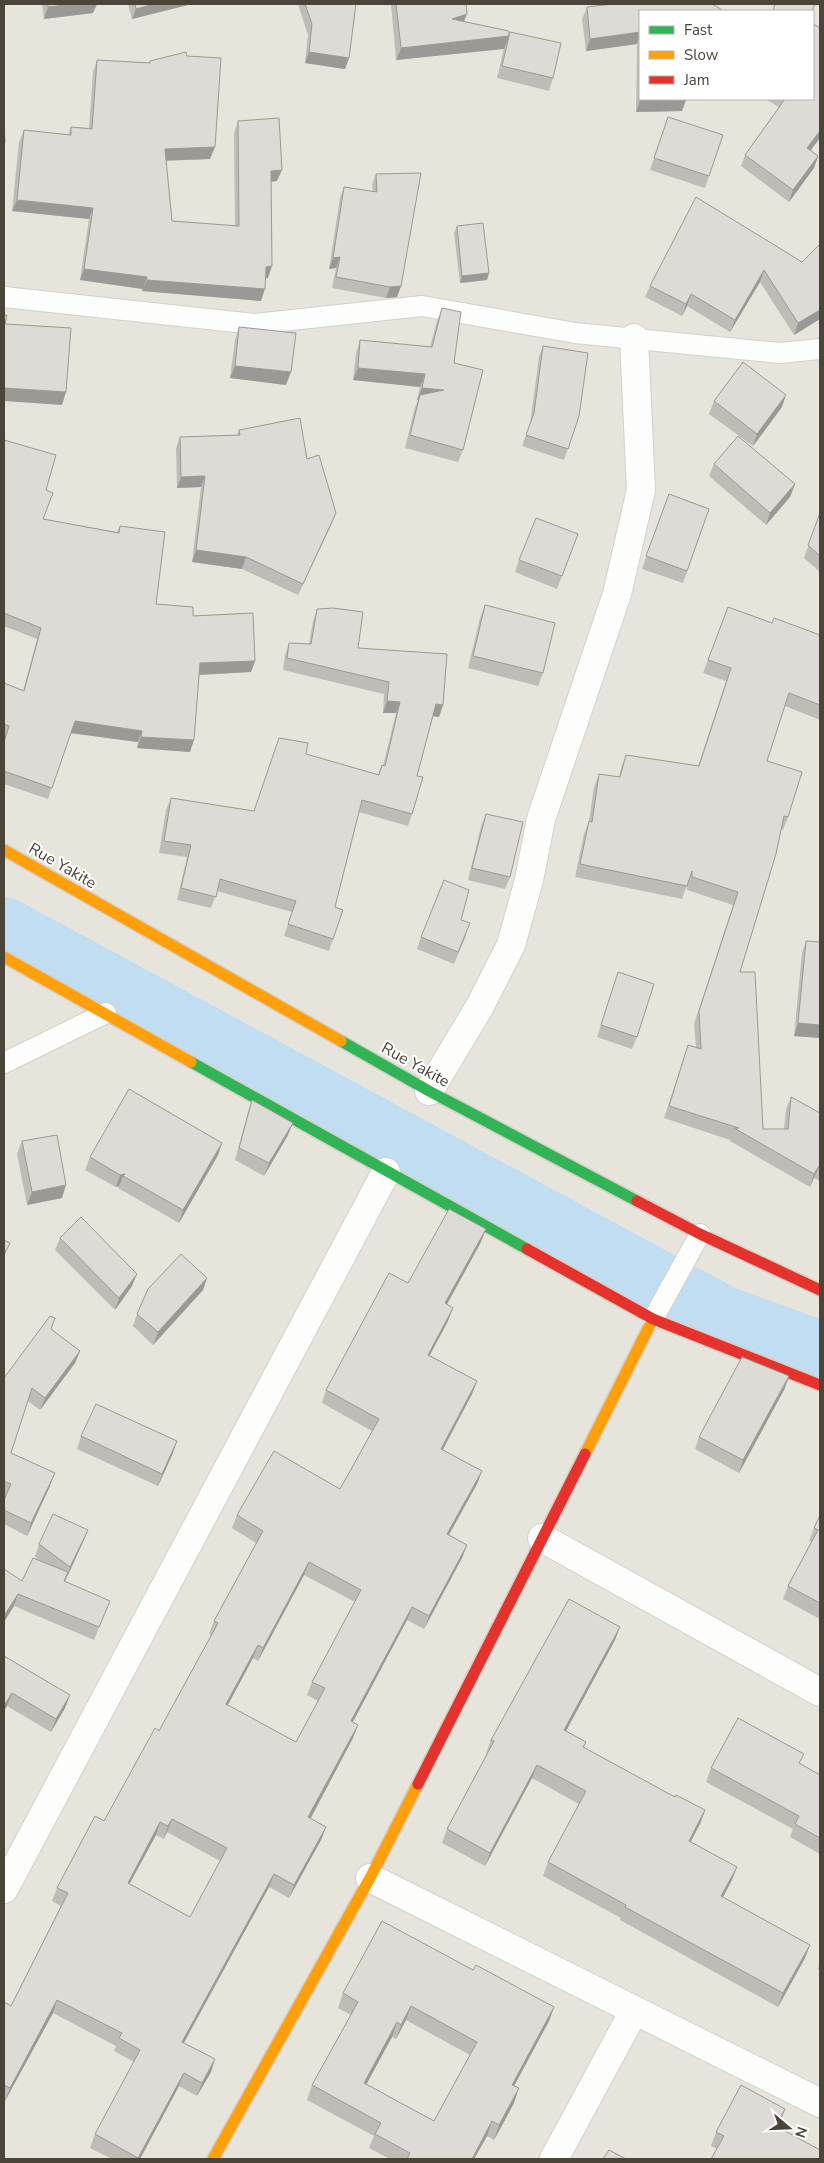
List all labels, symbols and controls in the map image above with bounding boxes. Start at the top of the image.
legend [639,10,814,100]
text: Fast [684,20,713,40]
text: Slow [684,45,719,65]
text: Jam [683,70,710,90]
street label: Rue Yakite [25,838,100,894]
street label: Rue Yakite [377,1037,454,1093]
north arrow [764,2103,814,2153]
text: N [790,2124,812,2140]

